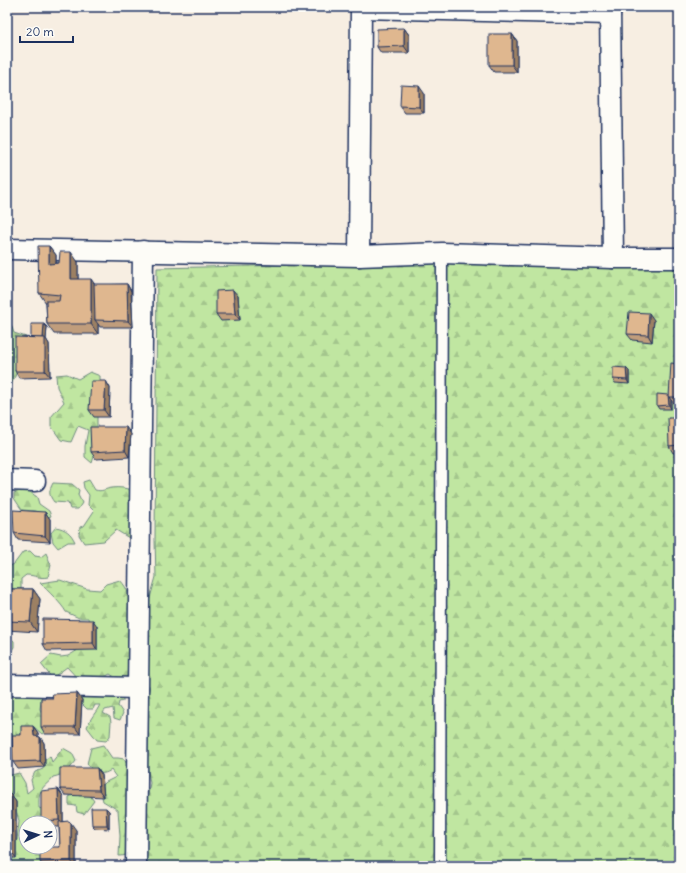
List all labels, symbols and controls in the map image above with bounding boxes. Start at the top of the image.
scale bar [20,18,73,44]
text: 20 m [26,24,54,39]
north arrow [18,815,58,855]
text: N [41,830,55,839]

